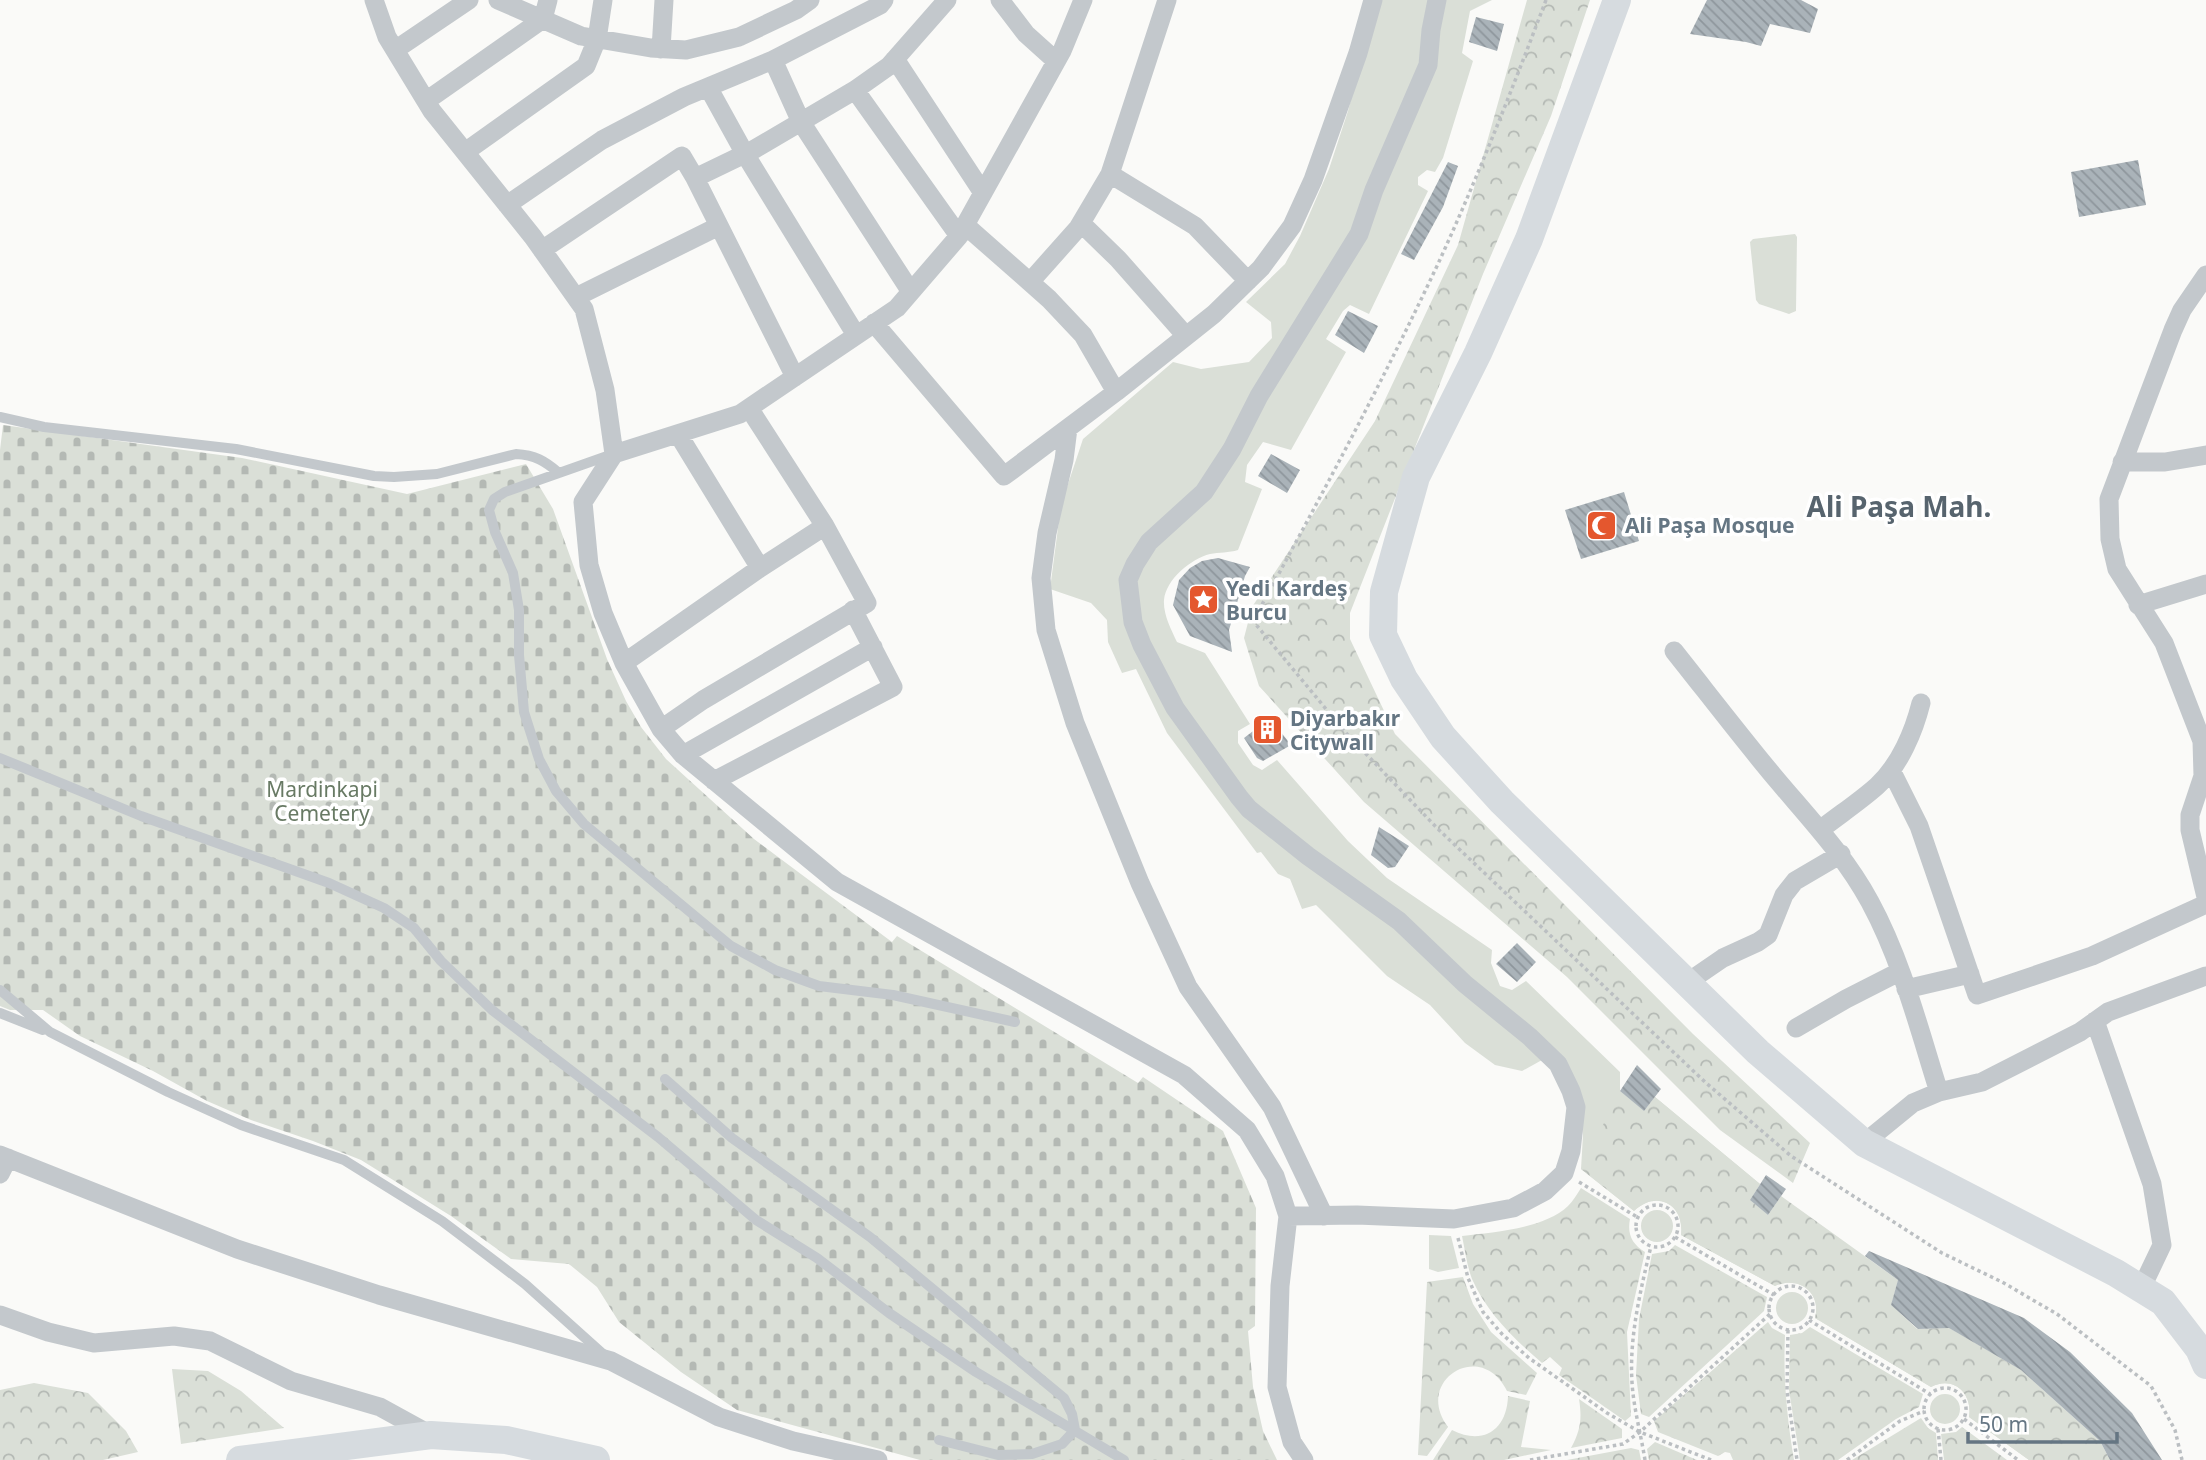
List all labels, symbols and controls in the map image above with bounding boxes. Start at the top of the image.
district label: Ali Paşa Mah. [1807,487,1991,525]
mosque icon: Ali Paşa Mosque [1585,508,1619,542]
place label: Ali Paşa Mosque [1625,511,1795,539]
place label: Yedi Kardeş Burcu [1226,574,1348,626]
place icon: Yedi Kardeş Burcu [1186,583,1220,617]
place label: Diyarbakır Citywall [1290,704,1401,756]
building icon: Diyarbakır Citywall [1250,713,1284,747]
park label: Mardinkapi Cemetery [266,775,378,827]
scale bar [1968,1400,2117,1444]
text: 50 m [1979,1410,2028,1438]

